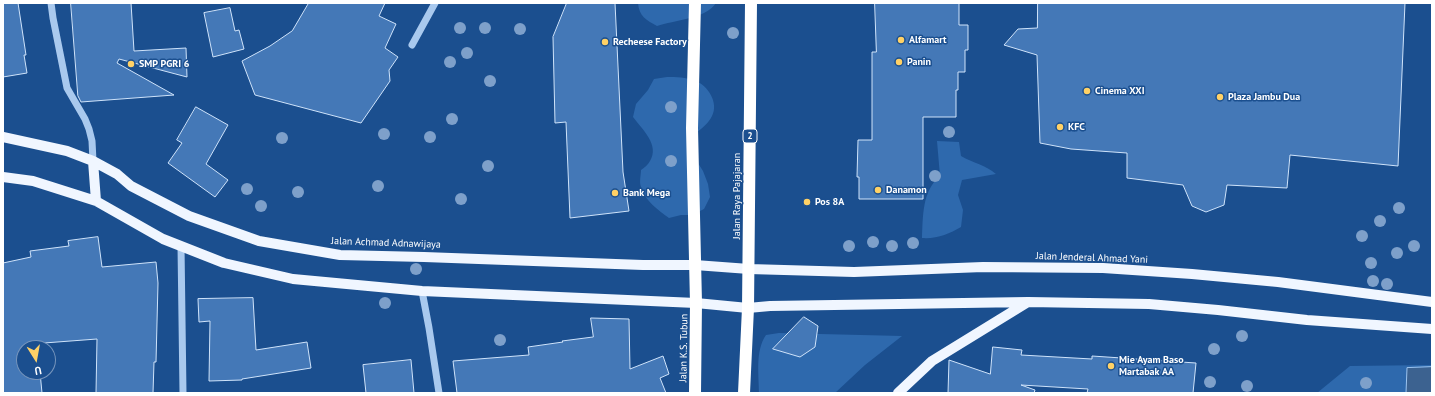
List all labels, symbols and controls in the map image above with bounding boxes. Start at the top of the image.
place label: Alfamart [909,34,946,46]
marker: Alfamart [896,35,906,45]
place label: Recheese Factory [613,36,687,48]
marker: Recheese Factory [600,37,610,47]
place label: Panin [907,56,931,68]
marker: Panin [894,57,904,67]
place label: SMP PGRI 6 [139,58,189,70]
marker: SMP PGRI 6 [126,59,136,69]
place label: Cinema XXI [1095,85,1144,97]
marker: Cinema XXI [1082,86,1092,96]
place label: Plaza Jambu Dua [1228,91,1300,103]
marker: Plaza Jambu Dua [1215,92,1225,102]
place label: KFC [1068,121,1085,133]
marker: KFC [1055,122,1065,132]
road number: 2 [743,129,757,143]
street label: Jalan Raya Pajajaran [731,153,743,239]
place label: Danamon [886,184,927,196]
marker: Danamon [873,185,883,195]
place label: Bank Mega [623,187,670,199]
marker: Bank Mega [610,188,620,198]
place label: Pos 8A [815,196,844,208]
marker: Pos 8A [802,197,812,207]
street label: Jalan Achmad Adnawijaya [331,235,441,251]
street label: Jalan Jenderal Ahmad Yani [1036,250,1148,266]
street label: Jalan K.S. Tubun [677,314,691,382]
north arrow [16,340,56,380]
place label: Mie Ayam Baso Martabak AA [1119,354,1184,378]
marker: Mie Ayam Baso Martabak AA [1106,361,1116,371]
text: U [33,363,43,378]

